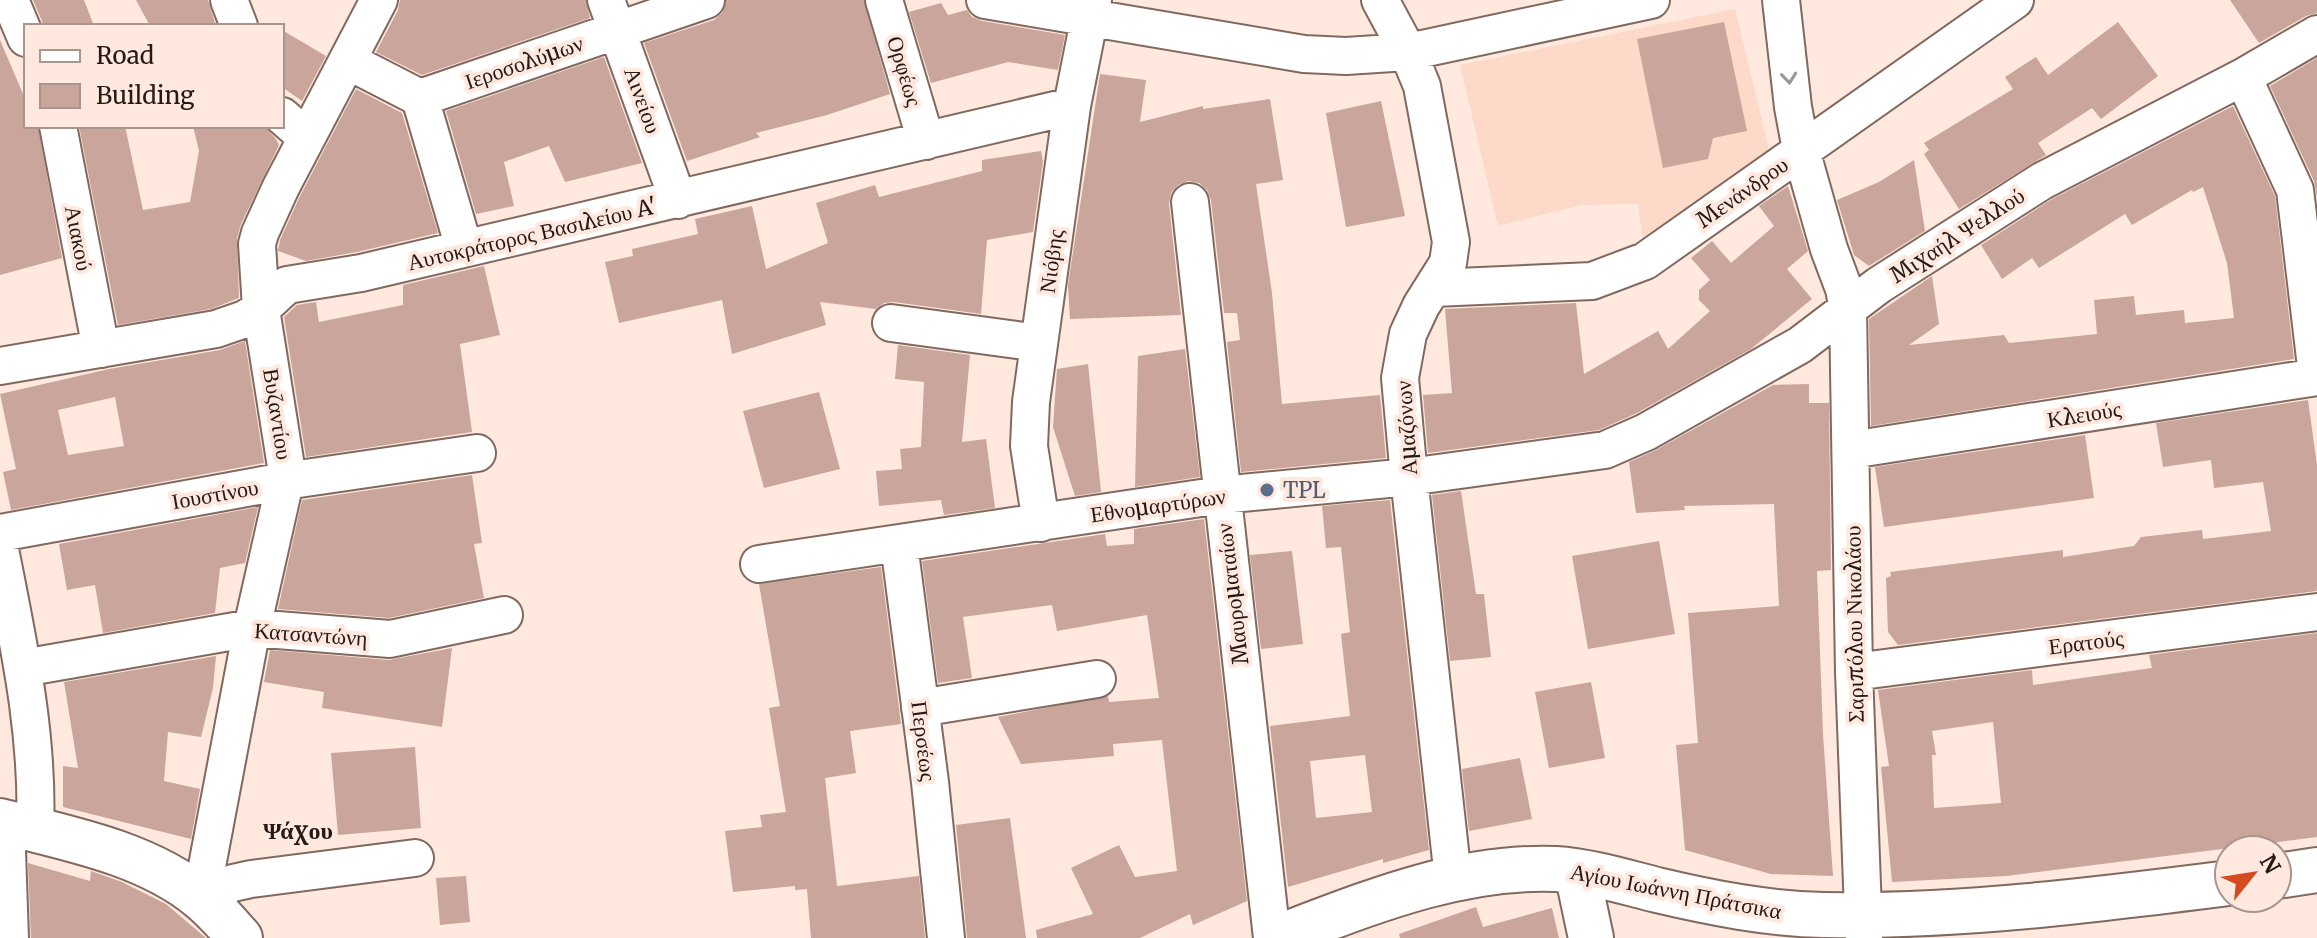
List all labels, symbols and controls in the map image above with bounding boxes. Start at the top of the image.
legend [24,24,284,128]
street label: Ιεροσολύμων [461,29,587,95]
street label: Ορφέως [881,32,929,110]
text: Road [96,40,154,71]
street label: Αινείου [618,63,668,137]
one-way arrow [1781,71,1798,84]
text: Building [96,80,195,111]
street label: Μενάνδρου [1691,150,1793,234]
street label: Μιχαήλ Ψελλού [1884,181,2030,289]
street label: Αυτοκράτορος Βασιλείου A' [405,192,659,276]
street label: Αιακού [59,203,99,273]
street label: Νιόβης [1033,227,1069,295]
street label: Βυζαντίου [257,366,299,462]
street label: Αμαζόνων [1389,380,1423,476]
street label: Κλειούς [2045,394,2123,434]
street label: Ιουστίνου [169,473,261,515]
place label: TPL [1283,476,1326,504]
marker: TPL [1258,481,1276,499]
street label: Εθνομαρτύρων [1089,482,1227,528]
street label: Μαυροματαίων [1209,522,1255,666]
street label: Σαριπόλου Νικολάου [1838,525,1870,723]
street label: Κατσαντώνη [253,616,369,652]
street label: Ερατούς [2047,623,2125,660]
street label: Περσέως [905,699,943,783]
district label: Ψάχου [263,815,333,846]
north arrow [2213,834,2293,914]
text: N [2254,849,2287,879]
street label: Αγίου Ιωάννη Πράτσικα [1568,857,1784,925]

